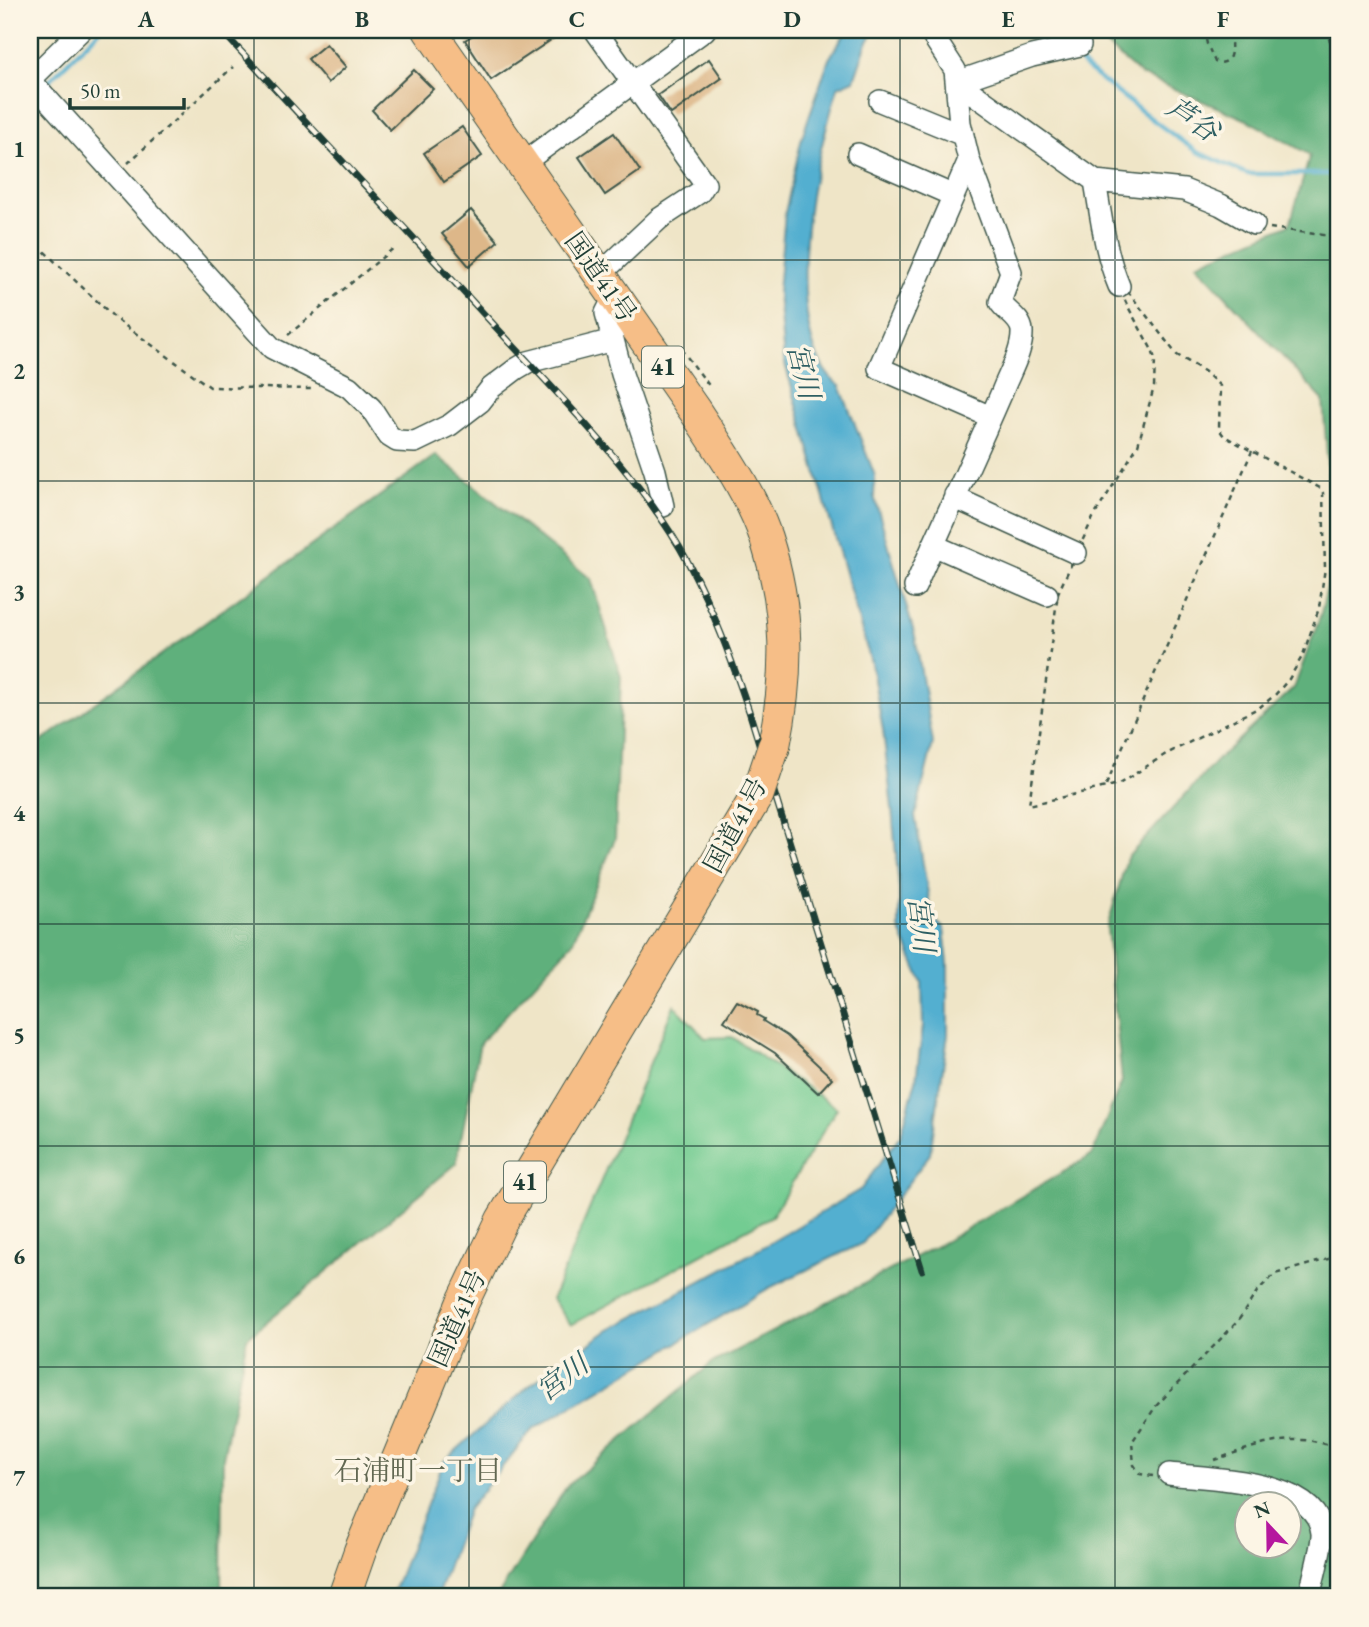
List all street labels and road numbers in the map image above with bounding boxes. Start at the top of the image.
street label: 国道41号 [558,225,644,329]
road number: 41 [642,346,684,388]
street label: 国道41号 [696,772,774,878]
road number: 41 [504,1162,546,1202]
street label: 国道41号 [421,1264,493,1372]

